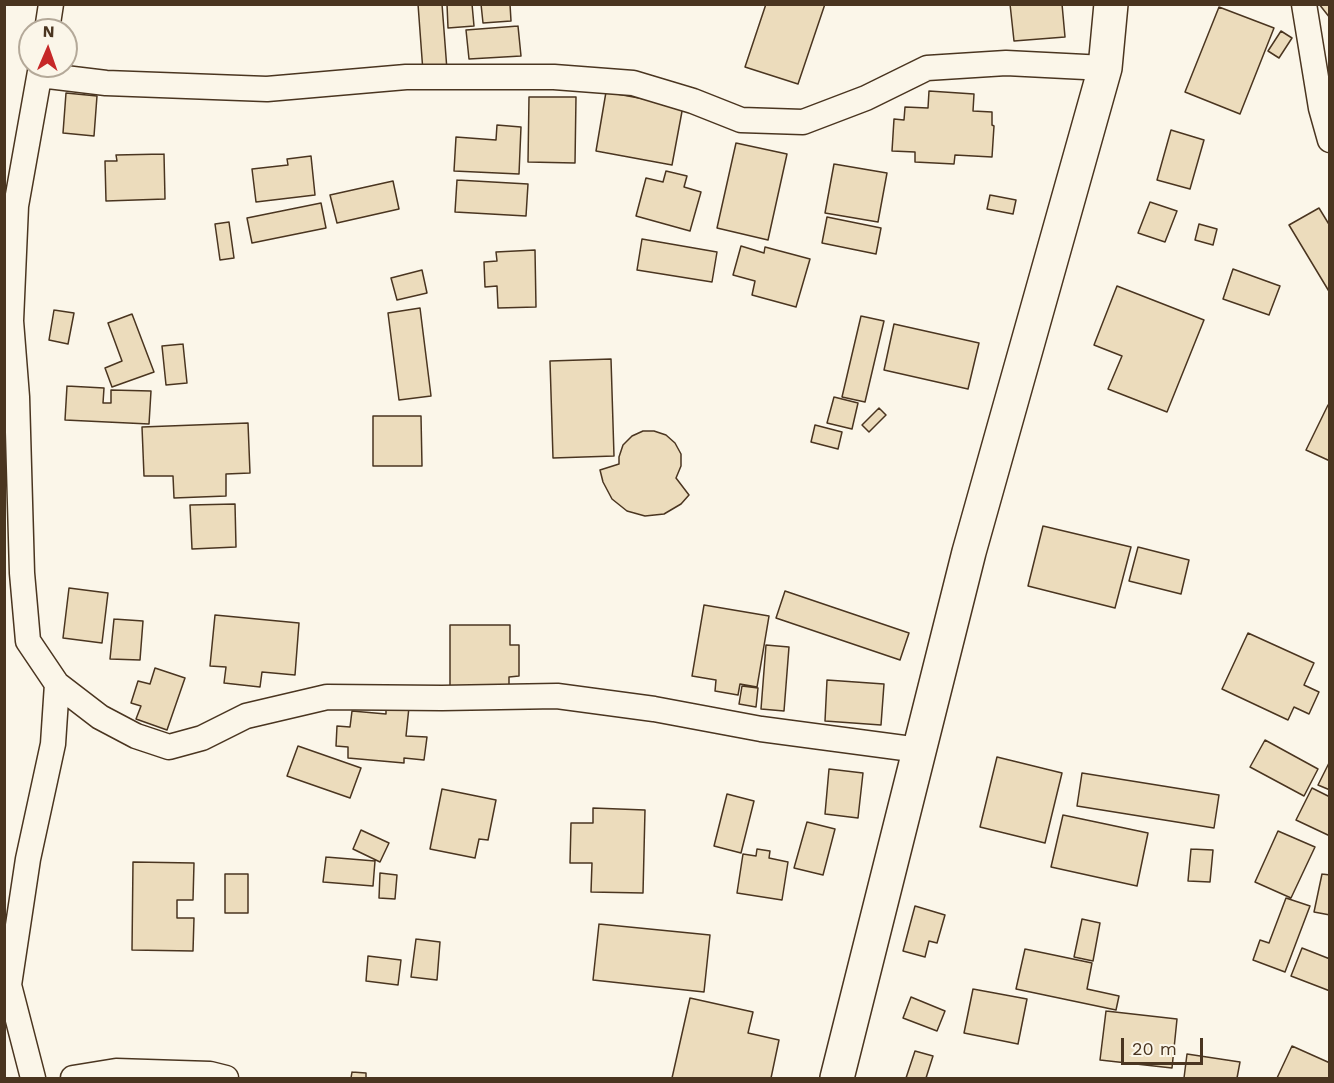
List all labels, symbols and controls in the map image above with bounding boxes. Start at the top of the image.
north arrow [18,18,78,78]
text: N [42,22,55,41]
scale bar [1124,1026,1206,1064]
text: 20 m [1132,1038,1177,1059]

